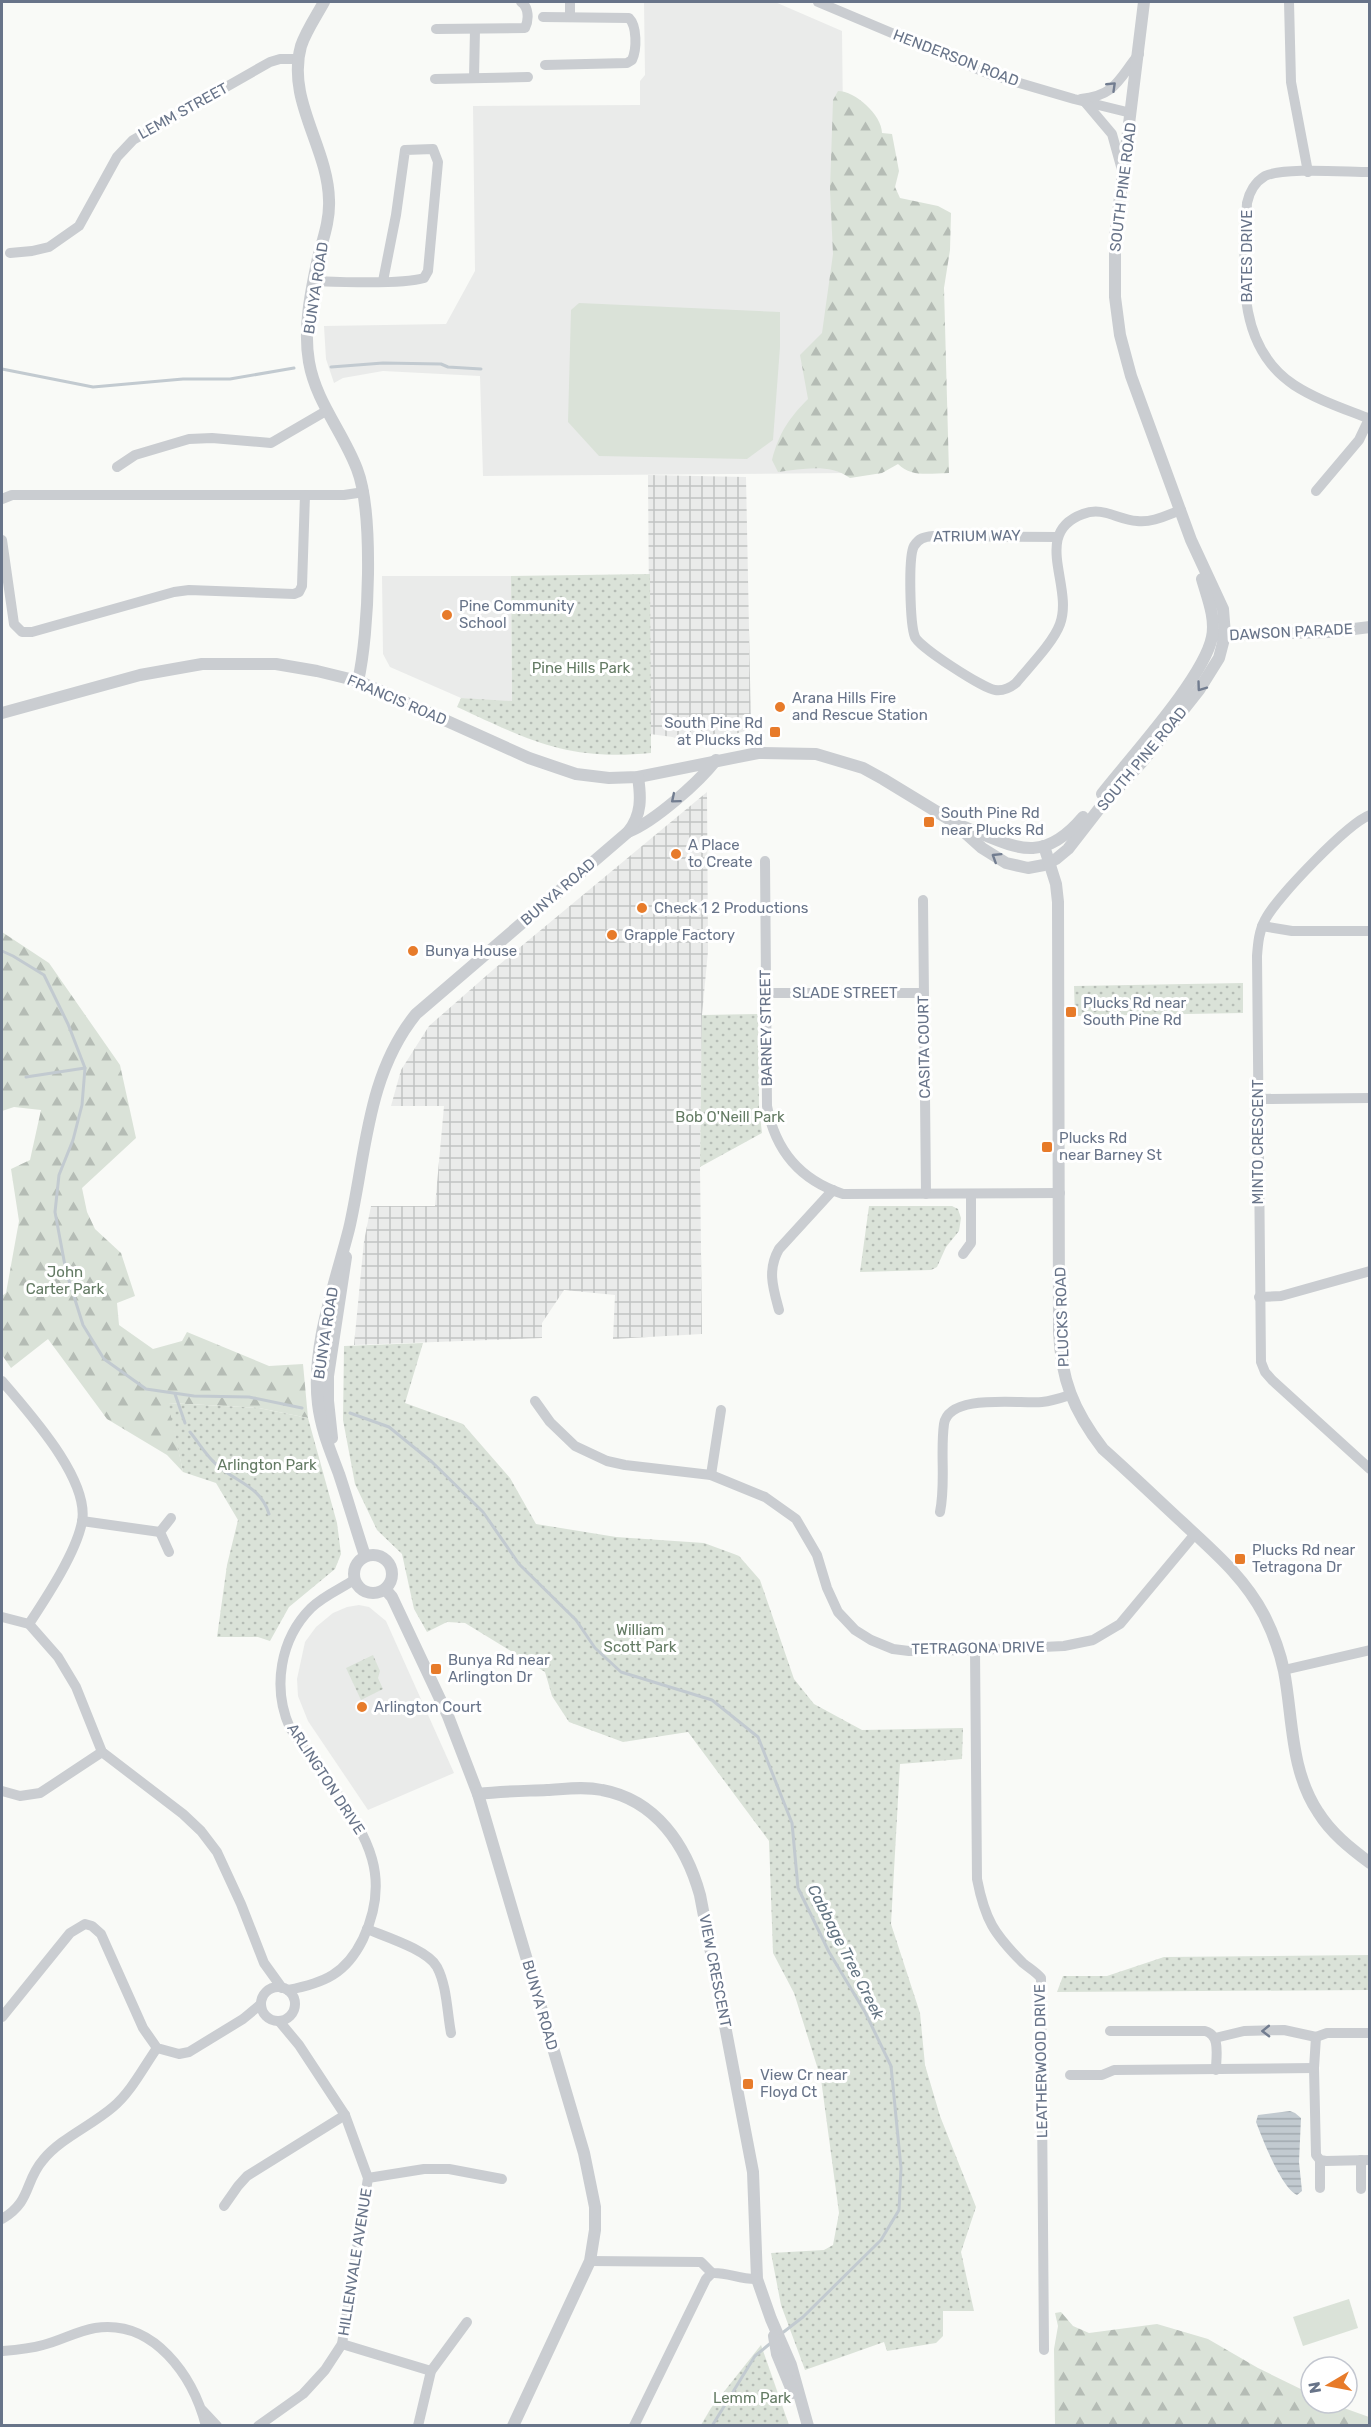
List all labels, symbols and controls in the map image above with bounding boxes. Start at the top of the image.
street label: HENDERSON ROAD [891,26,1021,90]
street label: LEMM STREET [135,79,231,143]
one-way arrow [1105,83,1116,94]
street label: SOUTH PINE ROAD [1106,121,1140,253]
street label: BATES DRIVE [1238,210,1256,302]
street label: BUNYA ROAD [300,241,332,335]
street label: ATRIUM WAY [933,526,1021,546]
place label: Pine Community School [459,597,575,632]
marker: Pine Community School [440,608,454,622]
street label: DAWSON PARADE [1229,620,1353,644]
park label: Pine Hills Park [532,659,631,677]
street label: FRANCIS ROAD [345,671,449,729]
one-way arrow [1197,681,1208,692]
place label: Arana Hills Fire and Rescue Station [792,689,928,724]
marker: Arana Hills Fire and Rescue Station [773,700,787,714]
street label: SOUTH PINE ROAD [1093,703,1191,815]
place label: South Pine Rd at Plucks Rd [664,714,763,749]
marker: South Pine Rd at Plucks Rd [768,725,782,739]
one-way arrow [671,792,682,803]
place label: South Pine Rd near Plucks Rd [941,804,1044,839]
marker: South Pine Rd near Plucks Rd [922,815,936,829]
place label: A Place to Create [688,836,753,871]
marker: A Place to Create [669,847,683,861]
one-way arrow [992,852,1002,864]
street label: BUNYA ROAD [517,855,599,929]
place label: Check 1 2 Productions [654,899,809,917]
marker: Check 1 2 Productions [635,901,649,915]
place label: Grapple Factory [624,926,735,944]
marker: Grapple Factory [605,928,619,942]
place label: Bunya House [425,942,517,960]
marker: Bunya House [406,944,420,958]
street label: BARNEY STREET [756,969,776,1087]
street label: SLADE STREET [792,984,898,1002]
place label: Plucks Rd near South Pine Rd [1083,994,1187,1029]
street label: CASITA COURT [914,995,934,1099]
marker: Plucks Rd near South Pine Rd [1064,1005,1078,1019]
street label: MINTO CRESCENT [1249,1079,1267,1205]
park label: Bob O'Neill Park [675,1108,785,1126]
place label: Plucks Rd near Barney St [1059,1129,1162,1164]
marker: Plucks Rd near Barney St [1040,1140,1054,1154]
park label: John Carter Park [26,1263,104,1298]
street label: PLUCKS ROAD [1051,1267,1073,1367]
street label: BUNYA ROAD [310,1286,342,1380]
park label: Arlington Park [217,1456,317,1474]
place label: Plucks Rd near Tetragona Dr [1252,1541,1356,1576]
marker: Plucks Rd near Tetragona Dr [1233,1552,1247,1566]
park label: William Scott Park [604,1621,677,1656]
street label: TETRAGONA DRIVE [911,1638,1045,1658]
place label: Bunya Rd near Arlington Dr [448,1651,550,1686]
marker: Bunya Rd near Arlington Dr [429,1662,443,1676]
place label: Arlington Court [374,1698,482,1716]
marker: Arlington Court [355,1700,369,1714]
street label: ARLINGTON DRIVE [283,1720,369,1838]
water label: Cabbage Tree Creek [804,1881,889,2023]
street label: VIEW CRESCENT [695,1913,735,2029]
street label: BUNYA ROAD [519,1958,561,2052]
street label: LEATHERWOOD DRIVE [1031,1984,1051,2138]
one-way arrow [1261,2024,1270,2037]
place label: View Cr near Floyd Ct [760,2066,848,2101]
marker: View Cr near Floyd Ct [741,2077,755,2091]
street label: HILLENVALE AVENUE [334,2187,376,2337]
north arrow [1299,2355,1359,2415]
text: N [1304,2380,1325,2395]
park label: Lemm Park [713,2389,791,2407]

